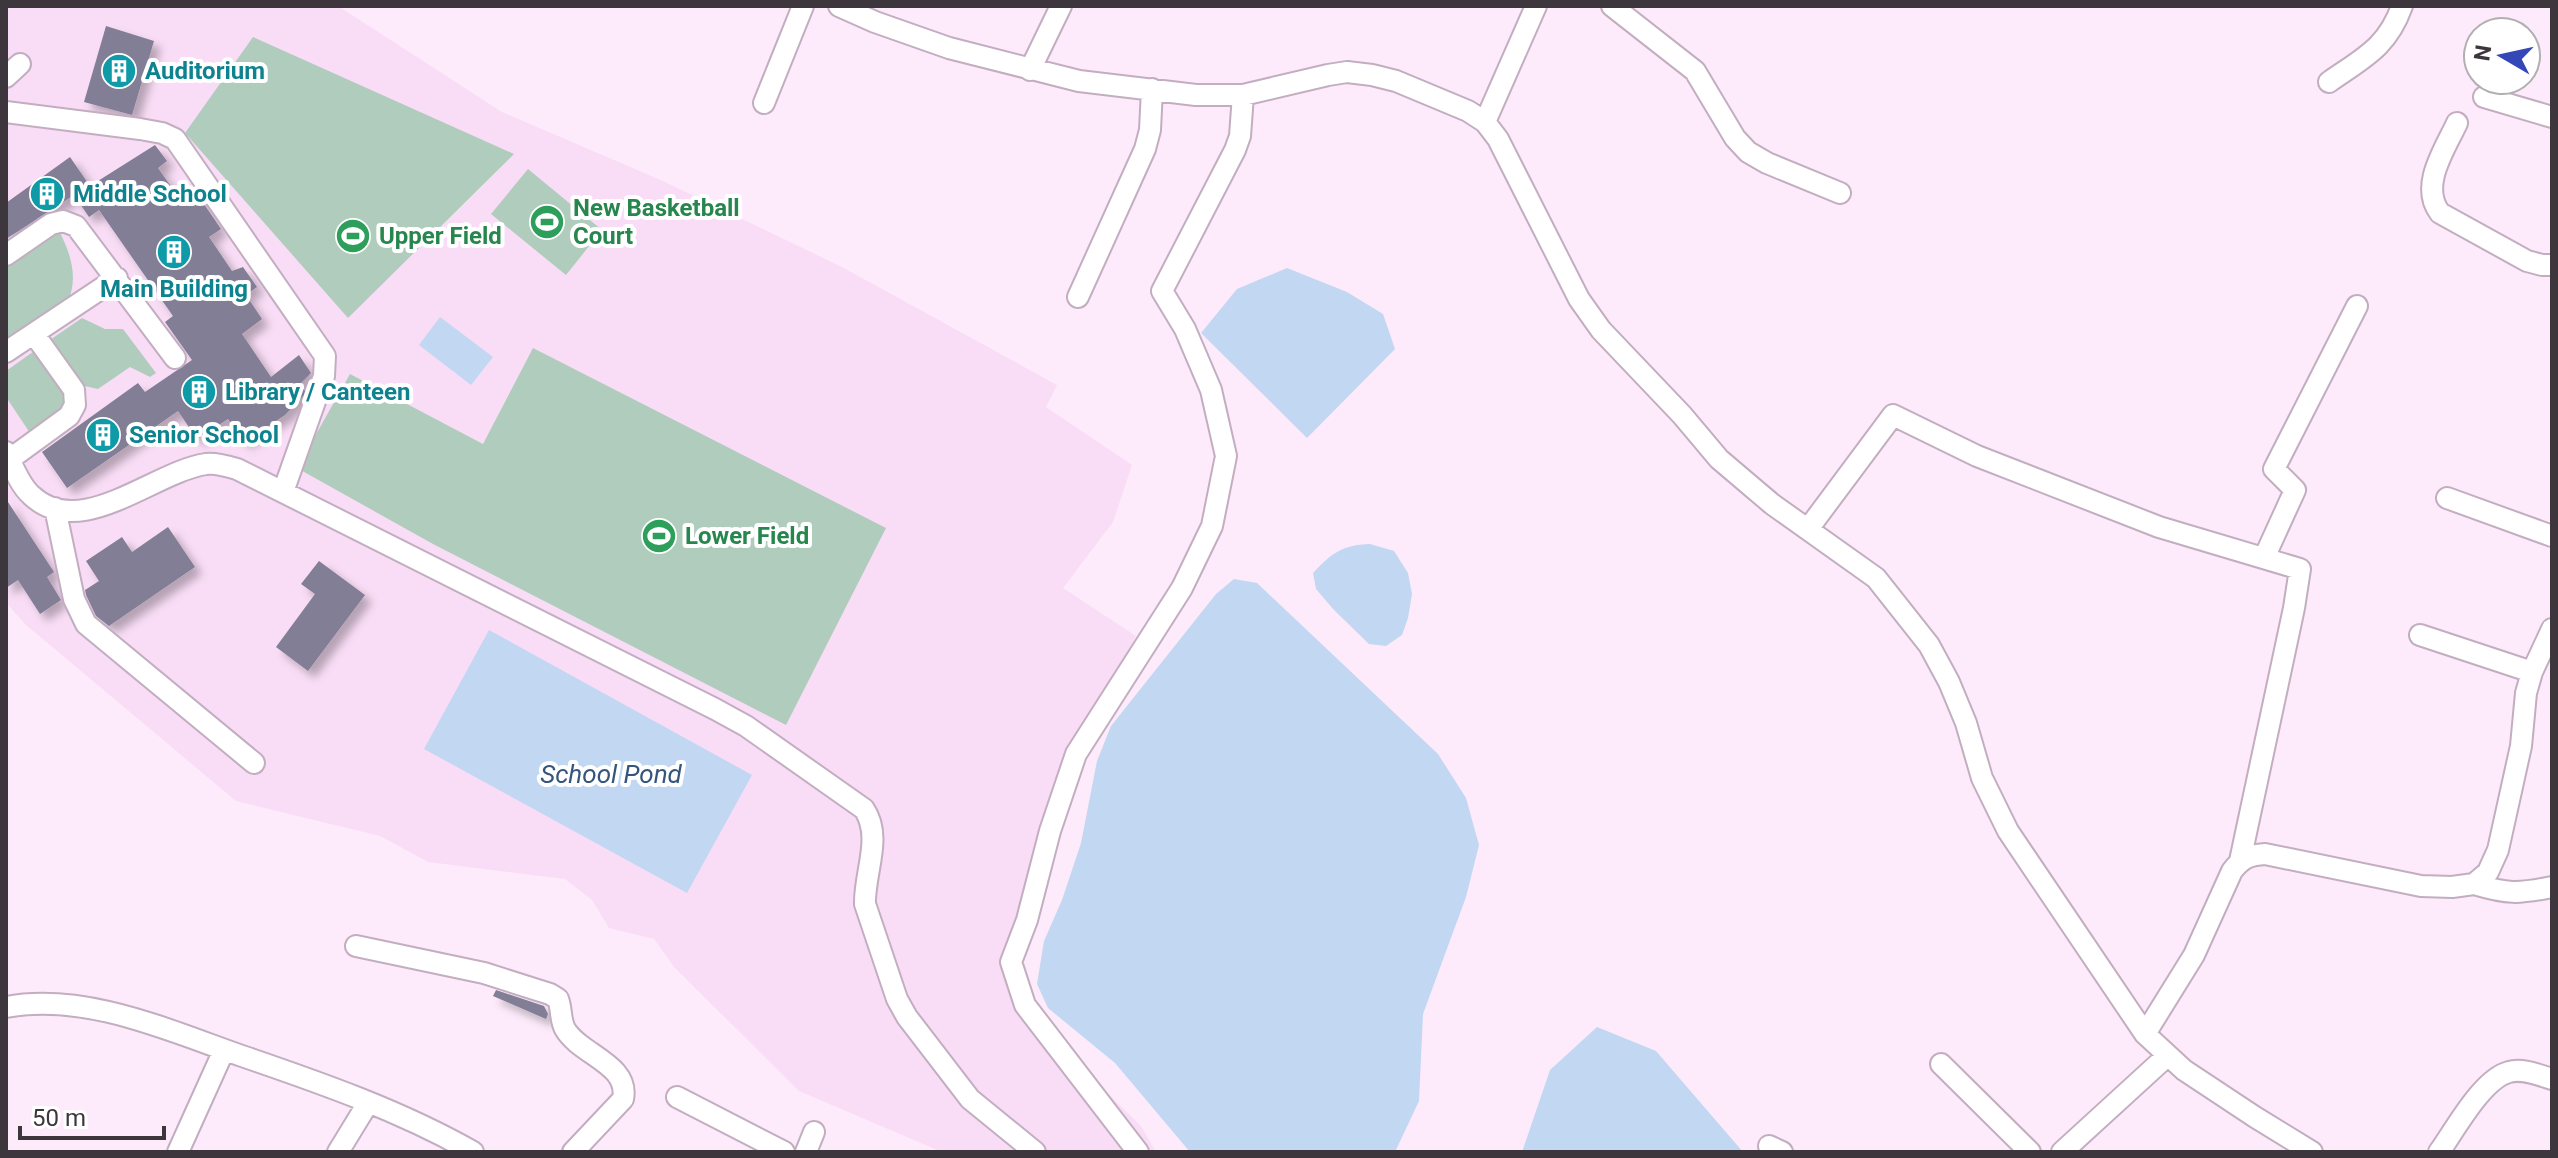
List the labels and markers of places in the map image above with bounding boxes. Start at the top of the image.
building icon: Auditorium [100,52,138,90]
place label: Auditorium [145,57,265,85]
building icon: Middle School [28,175,66,213]
place label: Middle School [73,180,227,208]
place label: New Basketball Court [573,194,740,250]
sports icon: New Basketball Court [528,203,566,241]
sports icon: Upper Field [334,217,372,255]
place label: Upper Field [379,222,502,250]
building icon: Main Building [155,233,193,271]
place label: Main Building [100,275,248,303]
building icon: Library / Canteen [180,373,218,411]
place label: Library / Canteen [225,378,411,406]
building icon: Senior School [84,416,122,454]
place label: Senior School [129,421,279,449]
sports icon: Lower Field [640,517,678,555]
place label: Lower Field [685,522,809,550]

